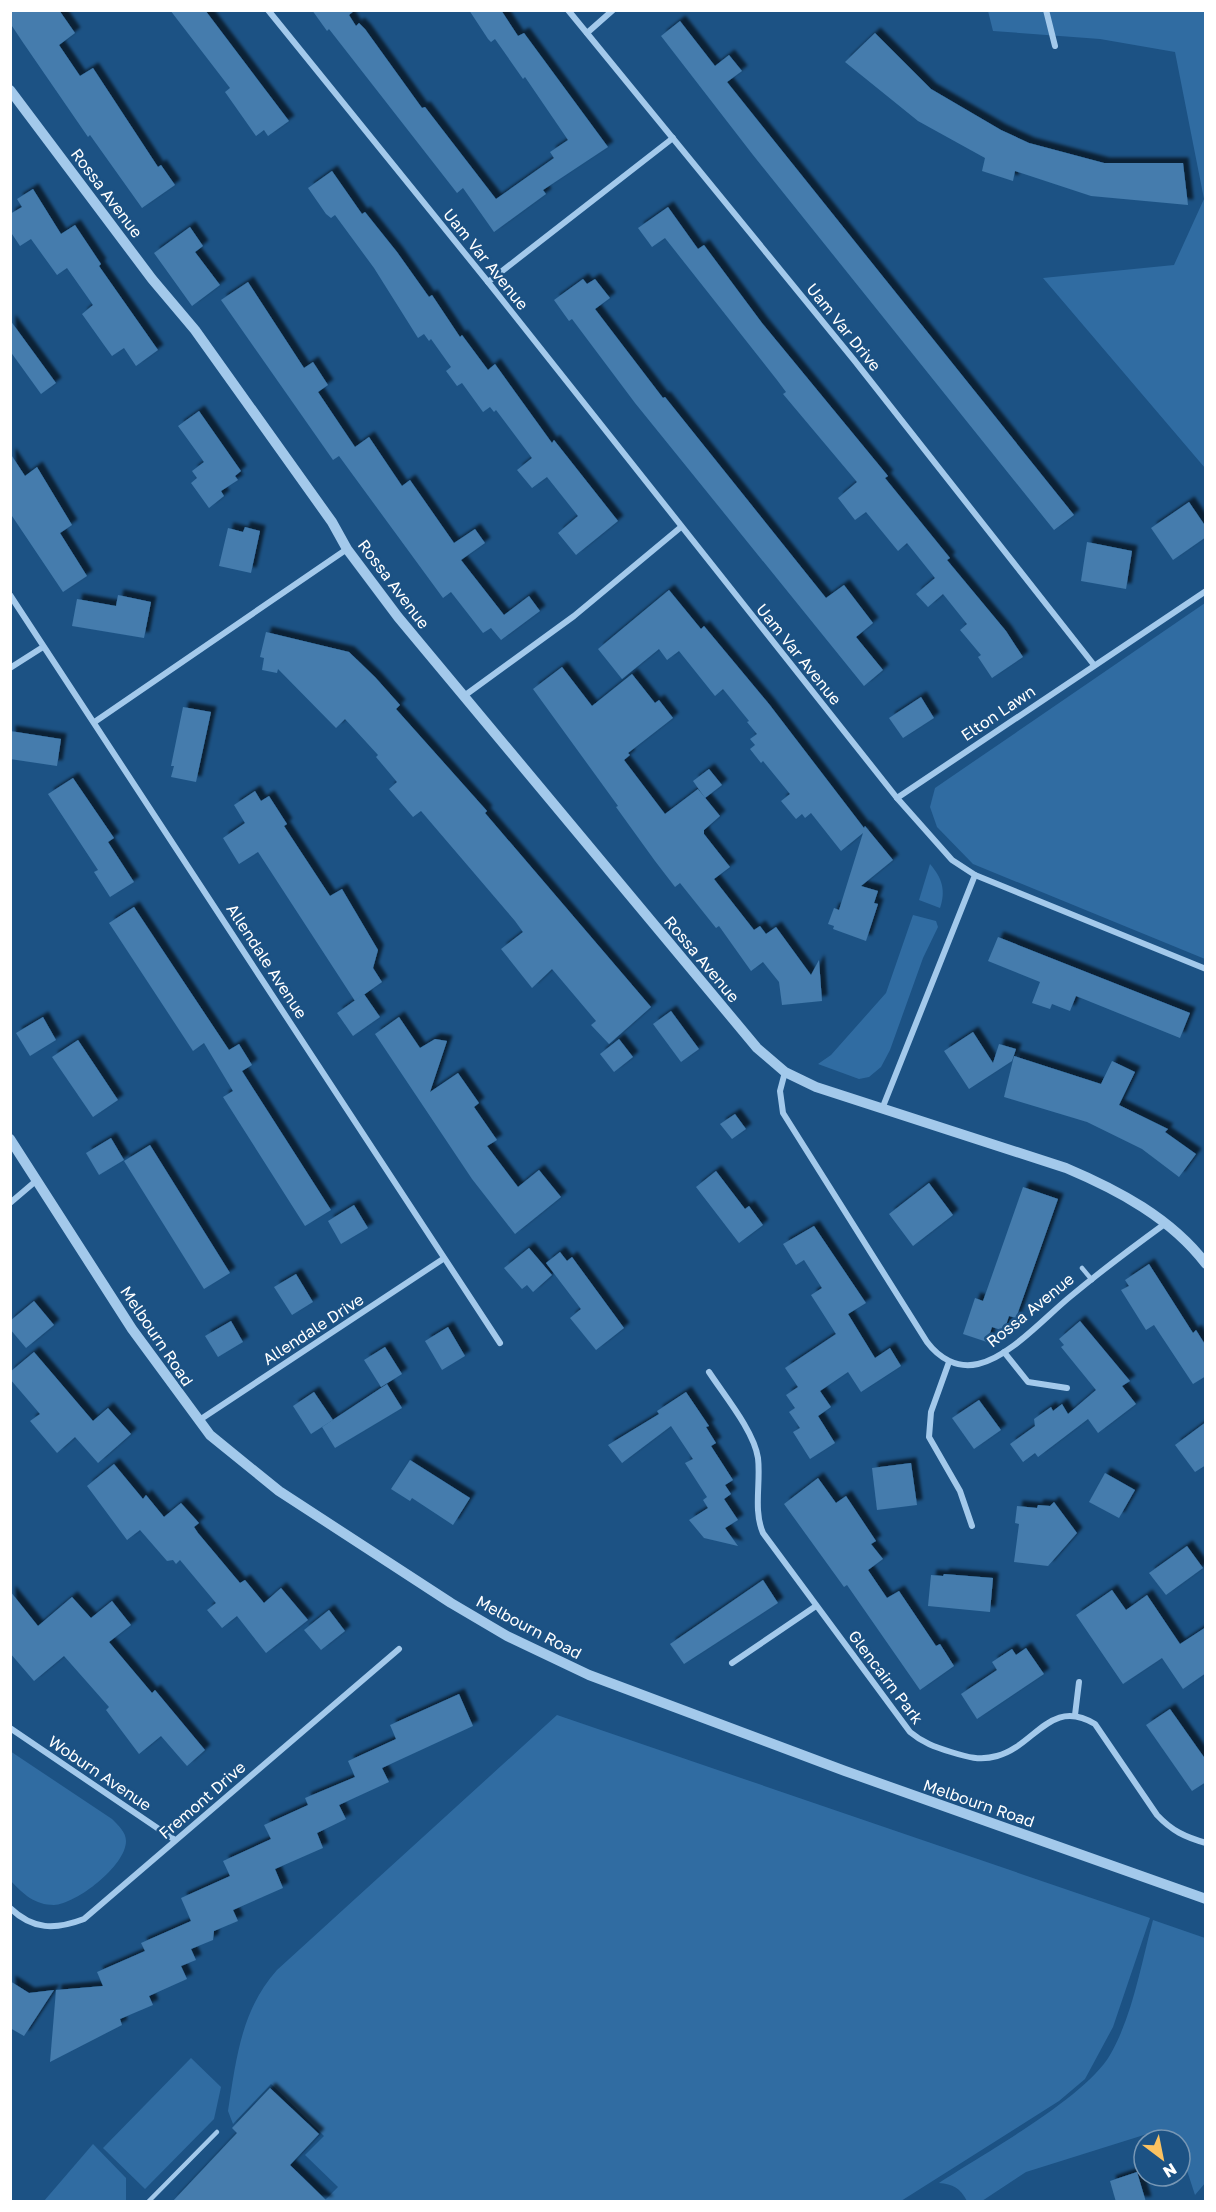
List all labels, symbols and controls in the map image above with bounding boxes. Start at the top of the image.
street label: Rossa Avenue [67,144,147,242]
street label: Uam Var Avenue [439,204,533,314]
street label: Uam Var Drive [802,279,886,375]
street label: Rossa Avenue [354,535,434,633]
street label: Uam Var Avenue [752,599,846,709]
street label: Elton Lawn [957,681,1039,745]
street label: Allendale Avenue [222,900,312,1022]
street label: Rossa Avenue [660,912,744,1006]
street label: Rossa Avenue [982,1269,1078,1351]
street label: Melbourn Road [116,1282,198,1390]
street label: Allendale Drive [259,1289,367,1369]
street label: Melbourn Road [473,1591,585,1663]
street label: Glencairn Park [844,1626,928,1728]
street label: Woburn Avenue [44,1731,156,1815]
street label: Fremont Drive [155,1757,249,1843]
street label: Melbourn Road [921,1775,1037,1831]
north arrow [1132,2128,1192,2188]
text: N [1159,2159,1180,2182]

